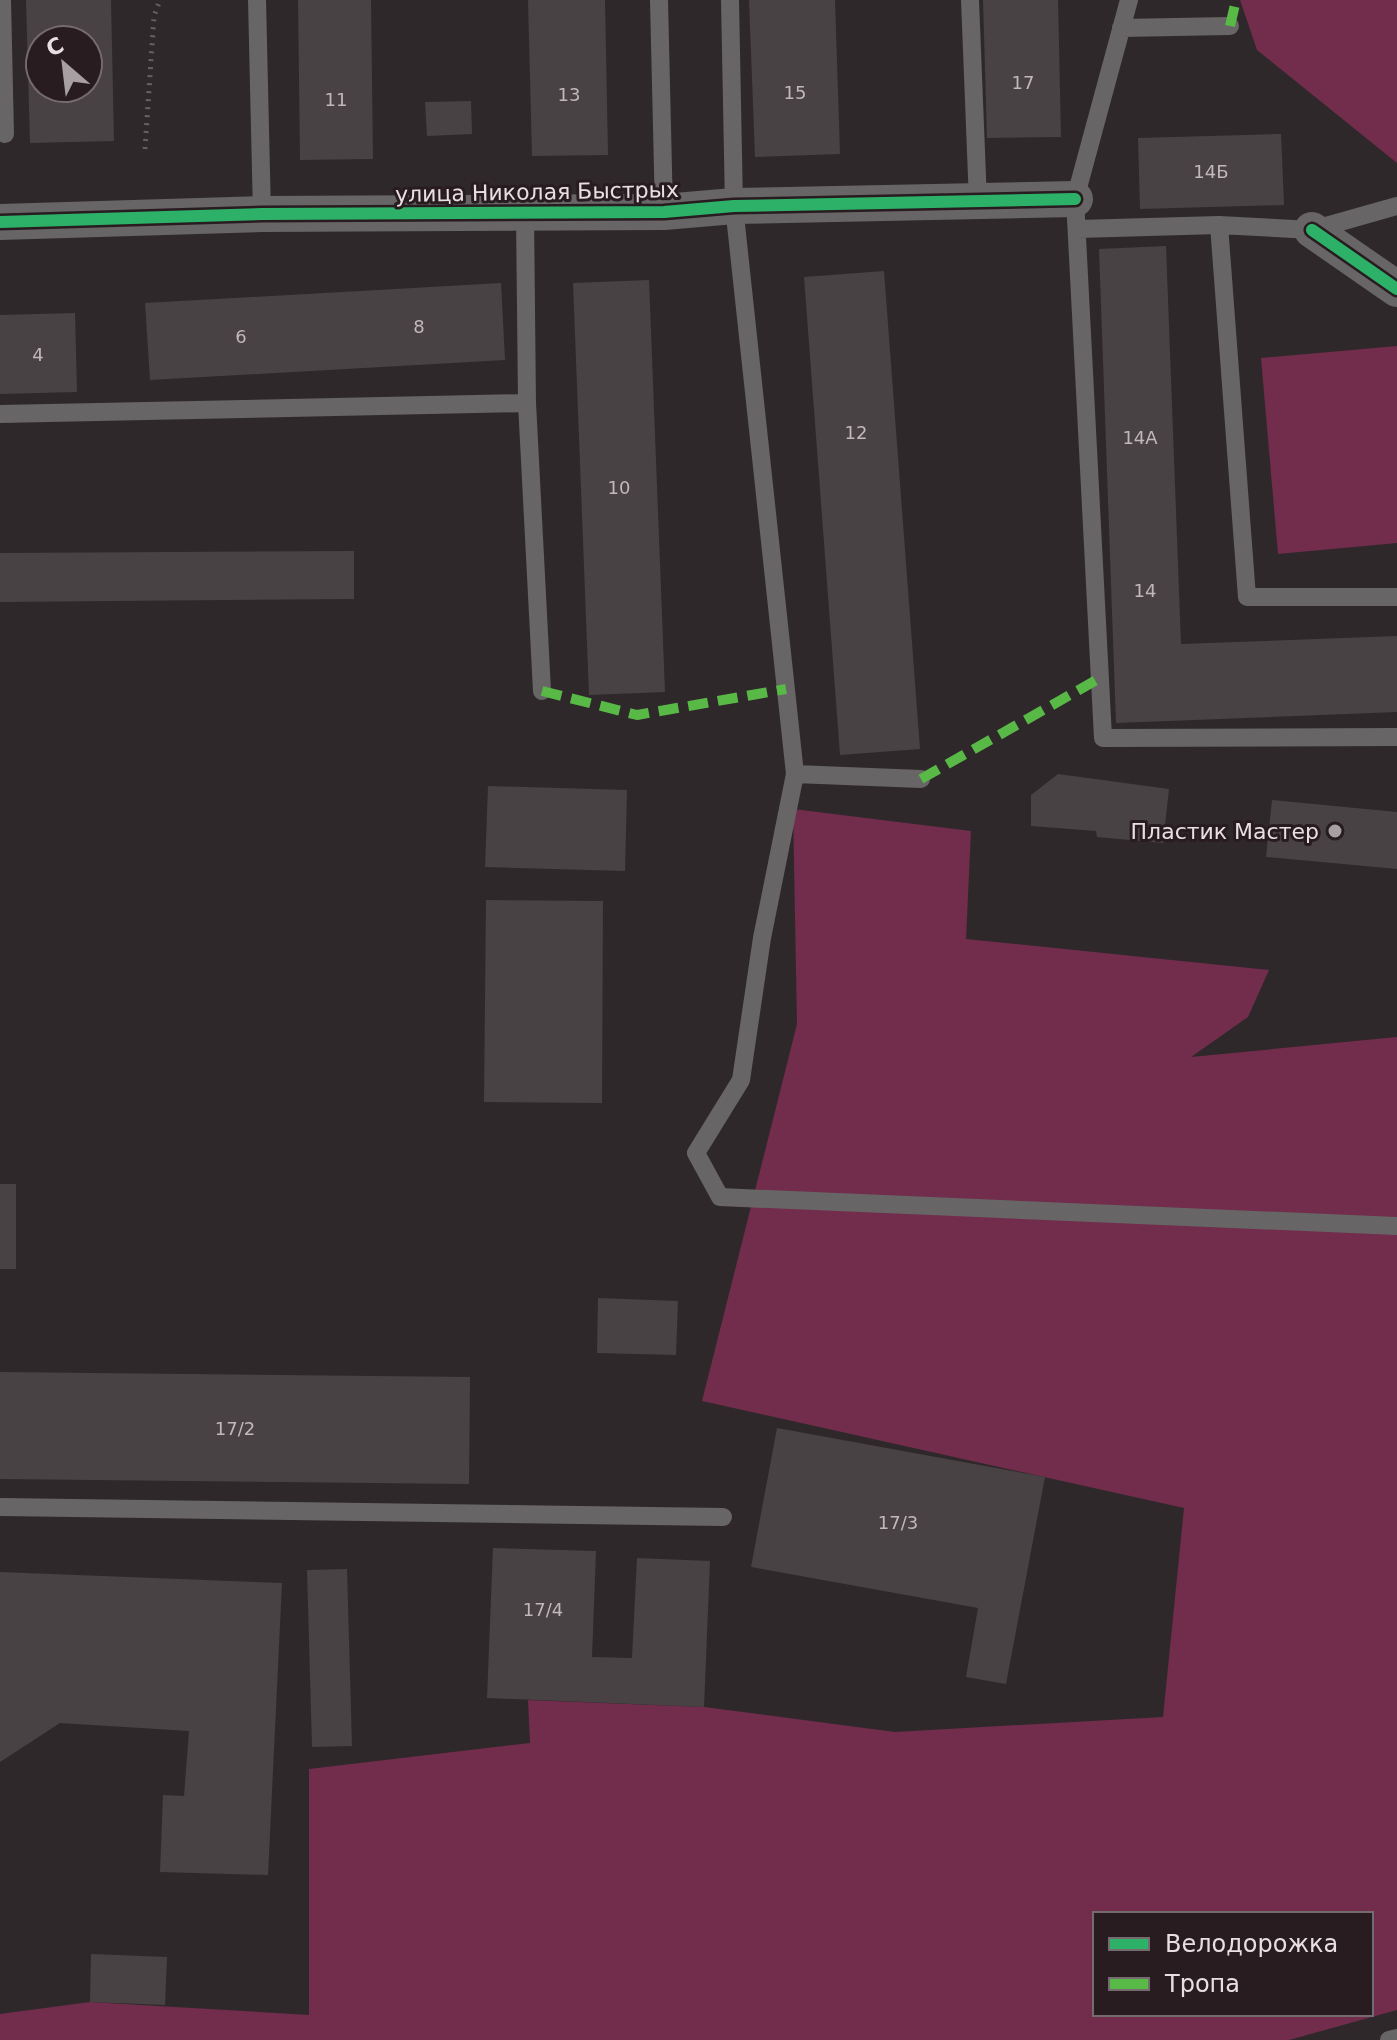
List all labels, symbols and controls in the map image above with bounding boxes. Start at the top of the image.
north arrow [24,24,104,104]
text: С [42,32,68,62]
house number: 17 [1012,72,1034,93]
house number: 15 [784,82,806,103]
house number: 13 [558,84,580,105]
house number: 11 [325,89,347,110]
house number: 14Б [1193,161,1229,182]
street label: улица Николая Быстрых [395,177,679,207]
house number: 8 [413,316,425,337]
house number: 6 [235,326,247,347]
house number: 4 [32,344,44,365]
house number: 12 [845,422,867,443]
house number: 14А [1122,427,1158,448]
house number: 10 [608,477,630,498]
house number: 14 [1134,580,1156,601]
place label: Пластик Мастер [1131,819,1319,844]
marker: Пластик Мастер [1326,822,1344,840]
house number: 17/2 [215,1418,255,1439]
house number: 17/3 [878,1512,918,1533]
house number: 17/4 [523,1599,563,1620]
legend [1093,1912,1373,2016]
text: Велодорожка [1165,1930,1338,1958]
text: Тропа [1164,1970,1240,1998]

